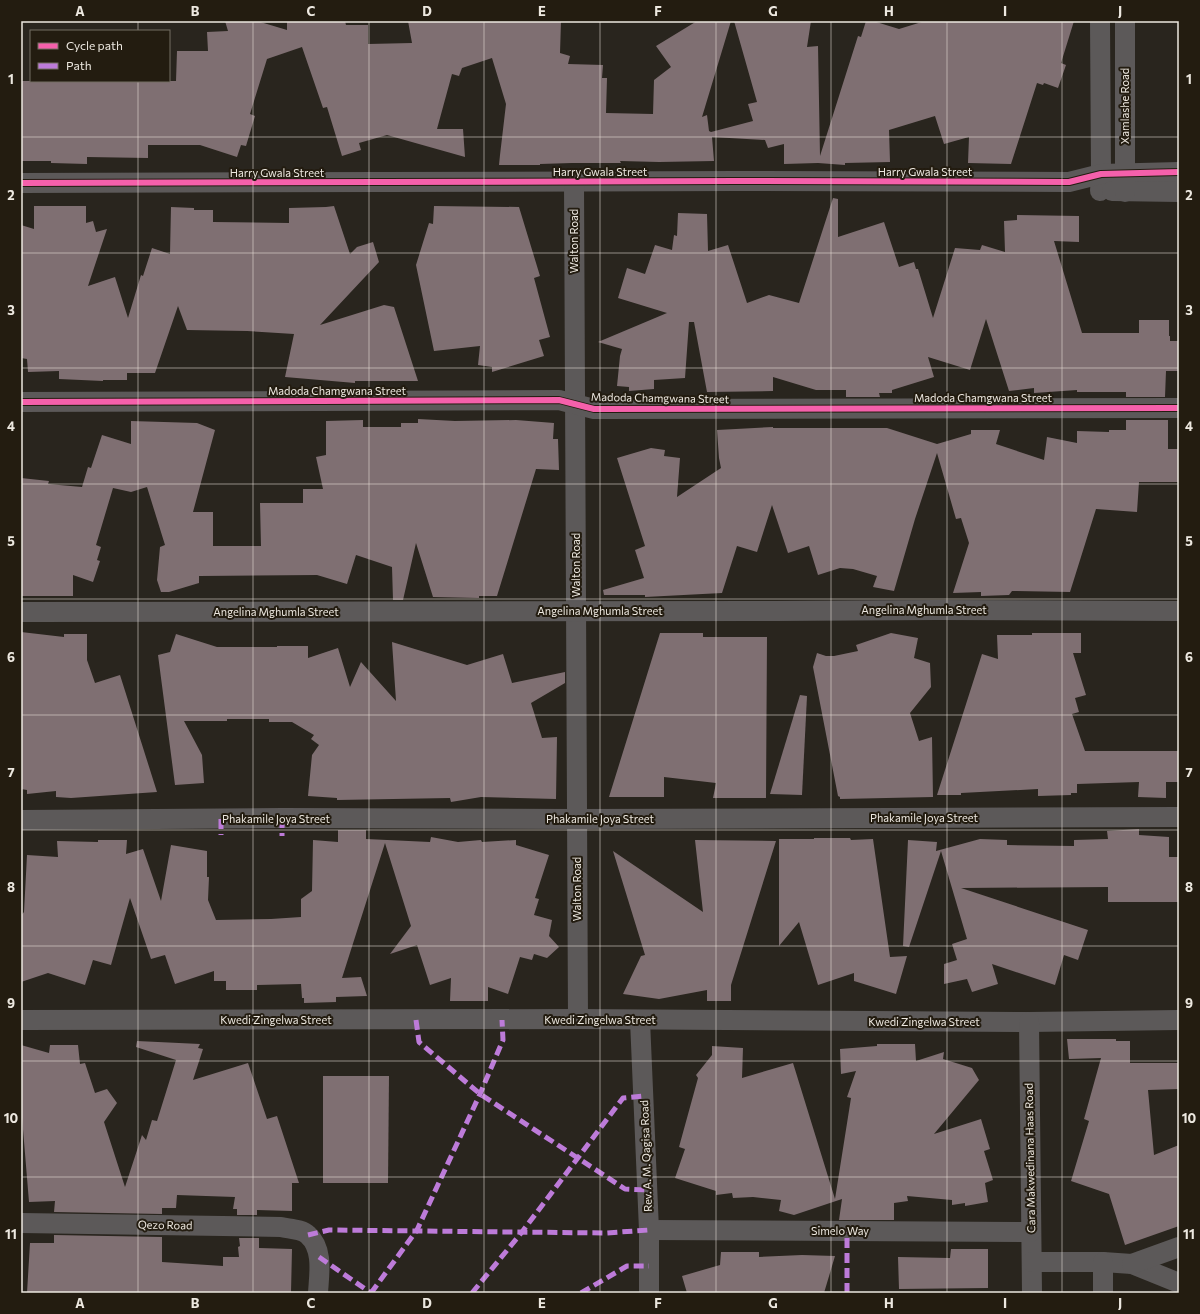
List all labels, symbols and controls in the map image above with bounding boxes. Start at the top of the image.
text: A [75,3,85,19]
text: B [191,3,200,19]
text: C [307,3,316,19]
text: D [422,3,432,19]
text: E [538,3,546,19]
text: F [654,3,662,19]
text: G [768,3,778,19]
text: H [884,3,894,19]
text: I [1003,3,1007,19]
text: J [1118,3,1122,19]
legend [30,30,170,82]
text: Cycle path [66,38,123,52]
text: Path [66,58,92,72]
street label: Xamlashe Road [1118,68,1131,144]
text: 1 [8,71,14,87]
text: 1 [1186,71,1192,87]
street label: Harry Gwala Street [553,165,648,178]
street label: Harry Gwala Street [878,165,973,178]
street label: Harry Gwala Street [230,166,325,179]
text: 2 [7,187,15,203]
text: 2 [1185,187,1193,203]
street label: Walton Road [567,209,580,273]
text: 3 [7,302,15,318]
text: 3 [1185,302,1193,318]
street label: Madoda Chamgwana Street [268,384,407,397]
street label: Madoda Chamgwana Street [591,390,730,405]
street label: Madoda Chamgwana Street [914,391,1053,404]
text: 4 [7,418,15,434]
text: 4 [1185,418,1193,434]
text: 5 [7,533,15,549]
street label: Walton Road [569,533,582,597]
text: 5 [1185,533,1193,549]
street label: Angelina Mghumla Street [861,603,987,616]
street label: Angelina Mghumla Street [537,604,663,617]
street label: Angelina Mghumla Street [213,605,339,618]
text: 6 [7,649,15,665]
text: 6 [1185,649,1193,665]
text: 7 [7,764,15,780]
text: 7 [1185,764,1193,780]
street label: Phakamile Joya Street [870,811,978,825]
street label: Phakamile Joya Street [222,812,330,826]
street label: Phakamile Joya Street [546,812,654,826]
street label: Walton Road [570,857,583,921]
text: 8 [7,879,15,895]
text: 8 [1185,879,1193,895]
text: 9 [7,995,15,1011]
text: 9 [1185,995,1193,1011]
street label: Kwedi Zingelwa Street [220,1013,332,1026]
street label: Kwedi Zingelwa Street [544,1013,656,1026]
street label: Kwedi Zingelwa Street [868,1015,980,1028]
street label: Cara Makwedinana Haas Road [1022,1083,1037,1233]
street label: Rev. A. M. Qagisa Road [637,1100,654,1212]
text: 10 [4,1110,19,1126]
text: 10 [1182,1110,1197,1126]
street label: Qezo Road [138,1218,192,1231]
street label: Simelo Way [811,1224,869,1237]
text: 11 [5,1226,17,1242]
text: 11 [1183,1226,1195,1242]
text: A [75,1295,85,1311]
text: B [191,1295,200,1311]
text: C [307,1295,316,1311]
text: D [422,1295,432,1311]
text: E [538,1295,546,1311]
text: F [654,1295,662,1311]
text: G [768,1295,778,1311]
text: H [884,1295,894,1311]
text: I [1003,1295,1007,1311]
text: J [1118,1295,1122,1311]

